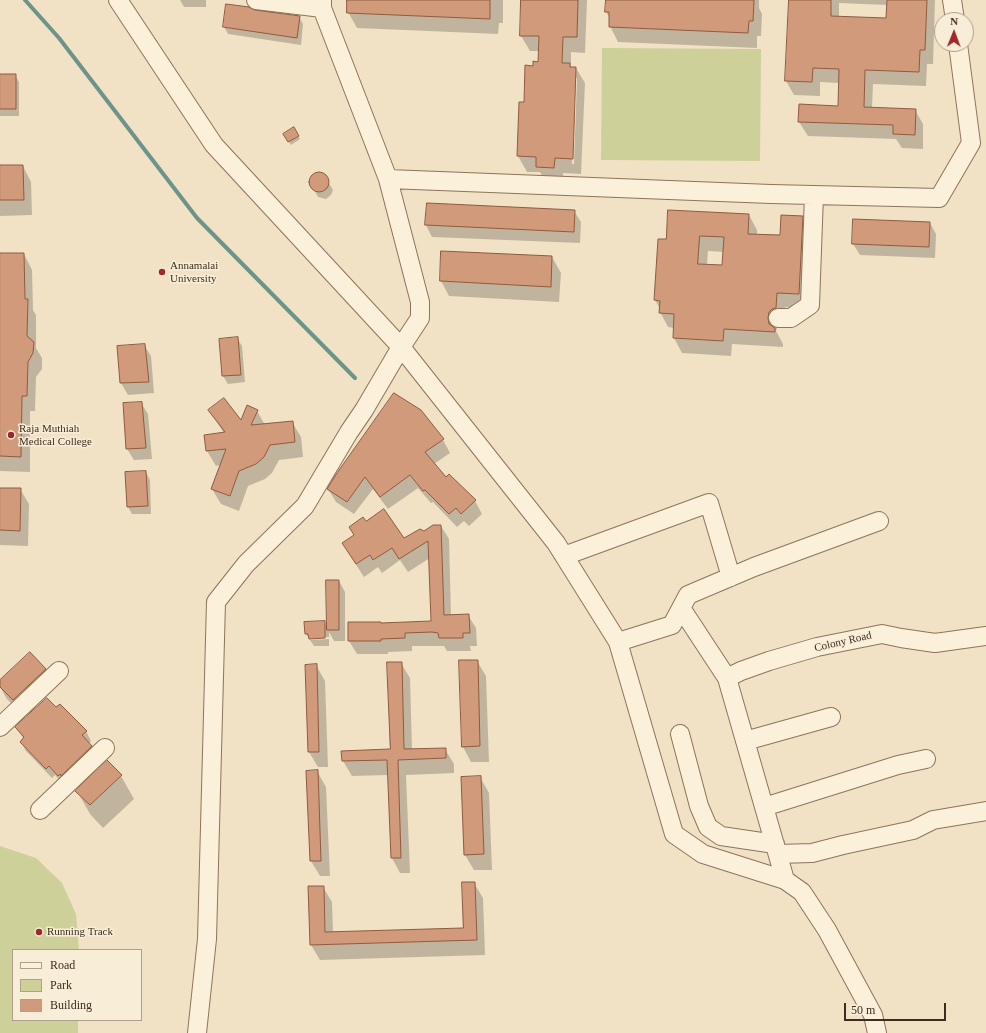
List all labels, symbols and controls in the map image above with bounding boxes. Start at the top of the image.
north arrow [934,12,974,52]
text: N [950,15,958,27]
place label: Annamalai University [170,259,225,285]
marker: Annamalai University [157,267,167,277]
place label: Raja Muthiah Medical College [19,422,100,448]
marker: Raja Muthiah Medical College [6,430,16,440]
street label: Colony Road [810,628,876,656]
place label: Running Track [47,925,121,939]
marker: Running Track [34,927,44,937]
legend [12,949,142,1021]
text: Road [50,958,75,972]
text: Park [50,978,72,992]
scale bar [846,995,948,1021]
text: Building [50,998,92,1012]
text: 50 m [851,1003,875,1017]

